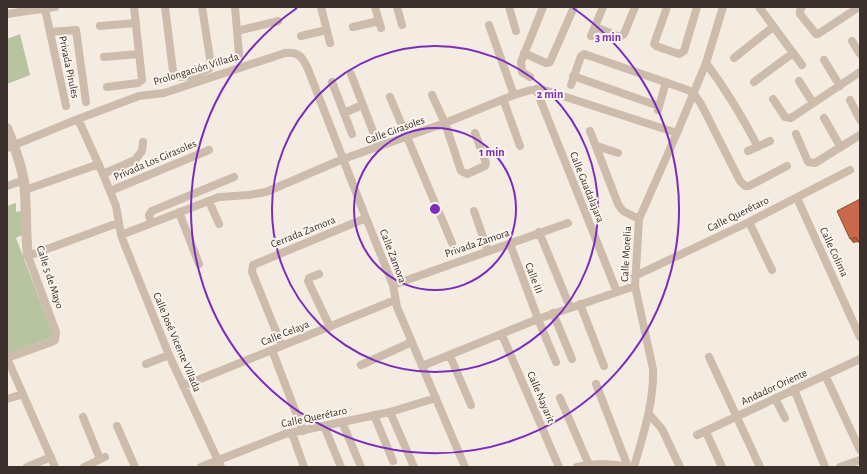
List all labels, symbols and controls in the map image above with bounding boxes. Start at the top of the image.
text: 3 min [595,31,621,43]
street label: Privada Pirules [57,35,81,99]
street label: Prolongación Villada [152,51,240,87]
text: 2 min [537,88,563,100]
street label: Calle Girasoles [364,114,426,146]
street label: Privada Los Girasoles [112,138,198,182]
text: 1 min [479,146,505,158]
street label: Calle Guadalajara [568,150,606,224]
street label: Calle Querétaro [706,194,770,234]
centre of rings [428,202,442,216]
street label: Cerrada Zamora [269,214,337,250]
street label: Calle Morelia [619,226,633,282]
street label: Calle Colima [818,226,850,278]
street label: Privada Zamora [443,227,511,259]
street label: Calle Zamora [378,228,408,284]
street label: Calle 5 de Mayo [35,244,65,310]
street label: Calle III [523,261,545,295]
street label: Calle José Vicente Villada [151,291,203,393]
street label: Calle Celaya [259,318,311,348]
street label: Andador Oriente [739,367,809,407]
street label: Calle Nayarit [525,370,557,425]
street label: Calle Querétaro [280,405,348,429]

